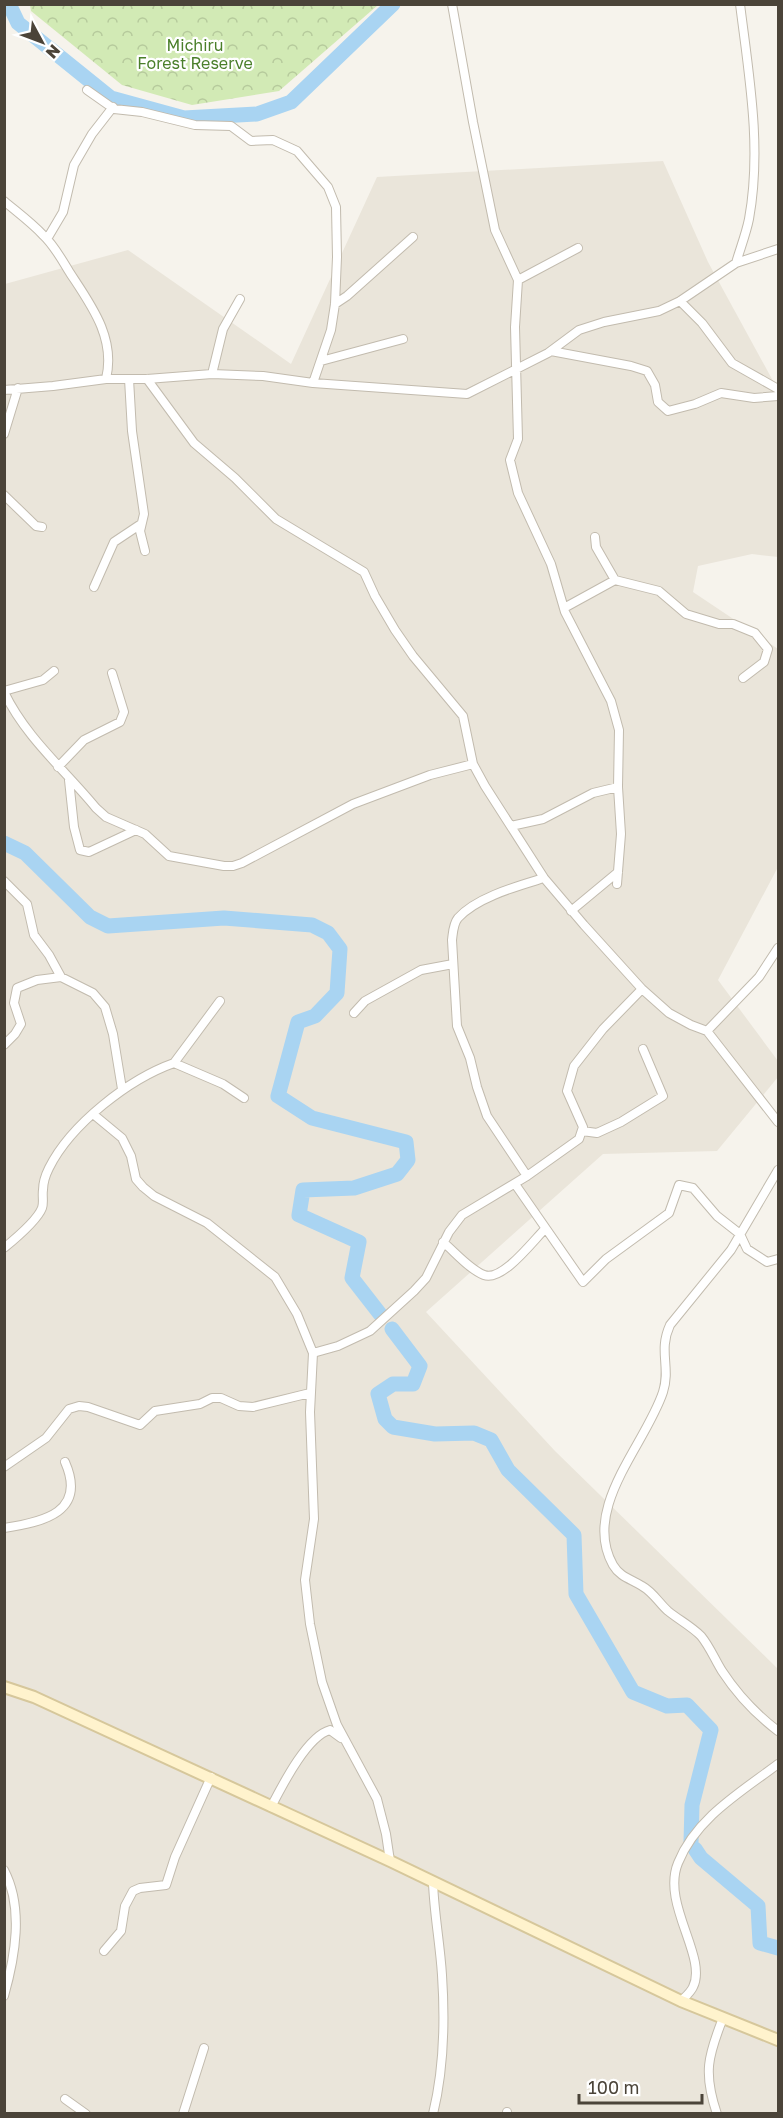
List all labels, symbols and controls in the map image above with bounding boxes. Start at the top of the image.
north arrow [12,12,72,72]
park label: Michiru Forest Reserve [137,35,253,73]
text: N [42,41,65,63]
scale bar [579,2067,702,2105]
text: 100 m [588,2076,639,2098]

